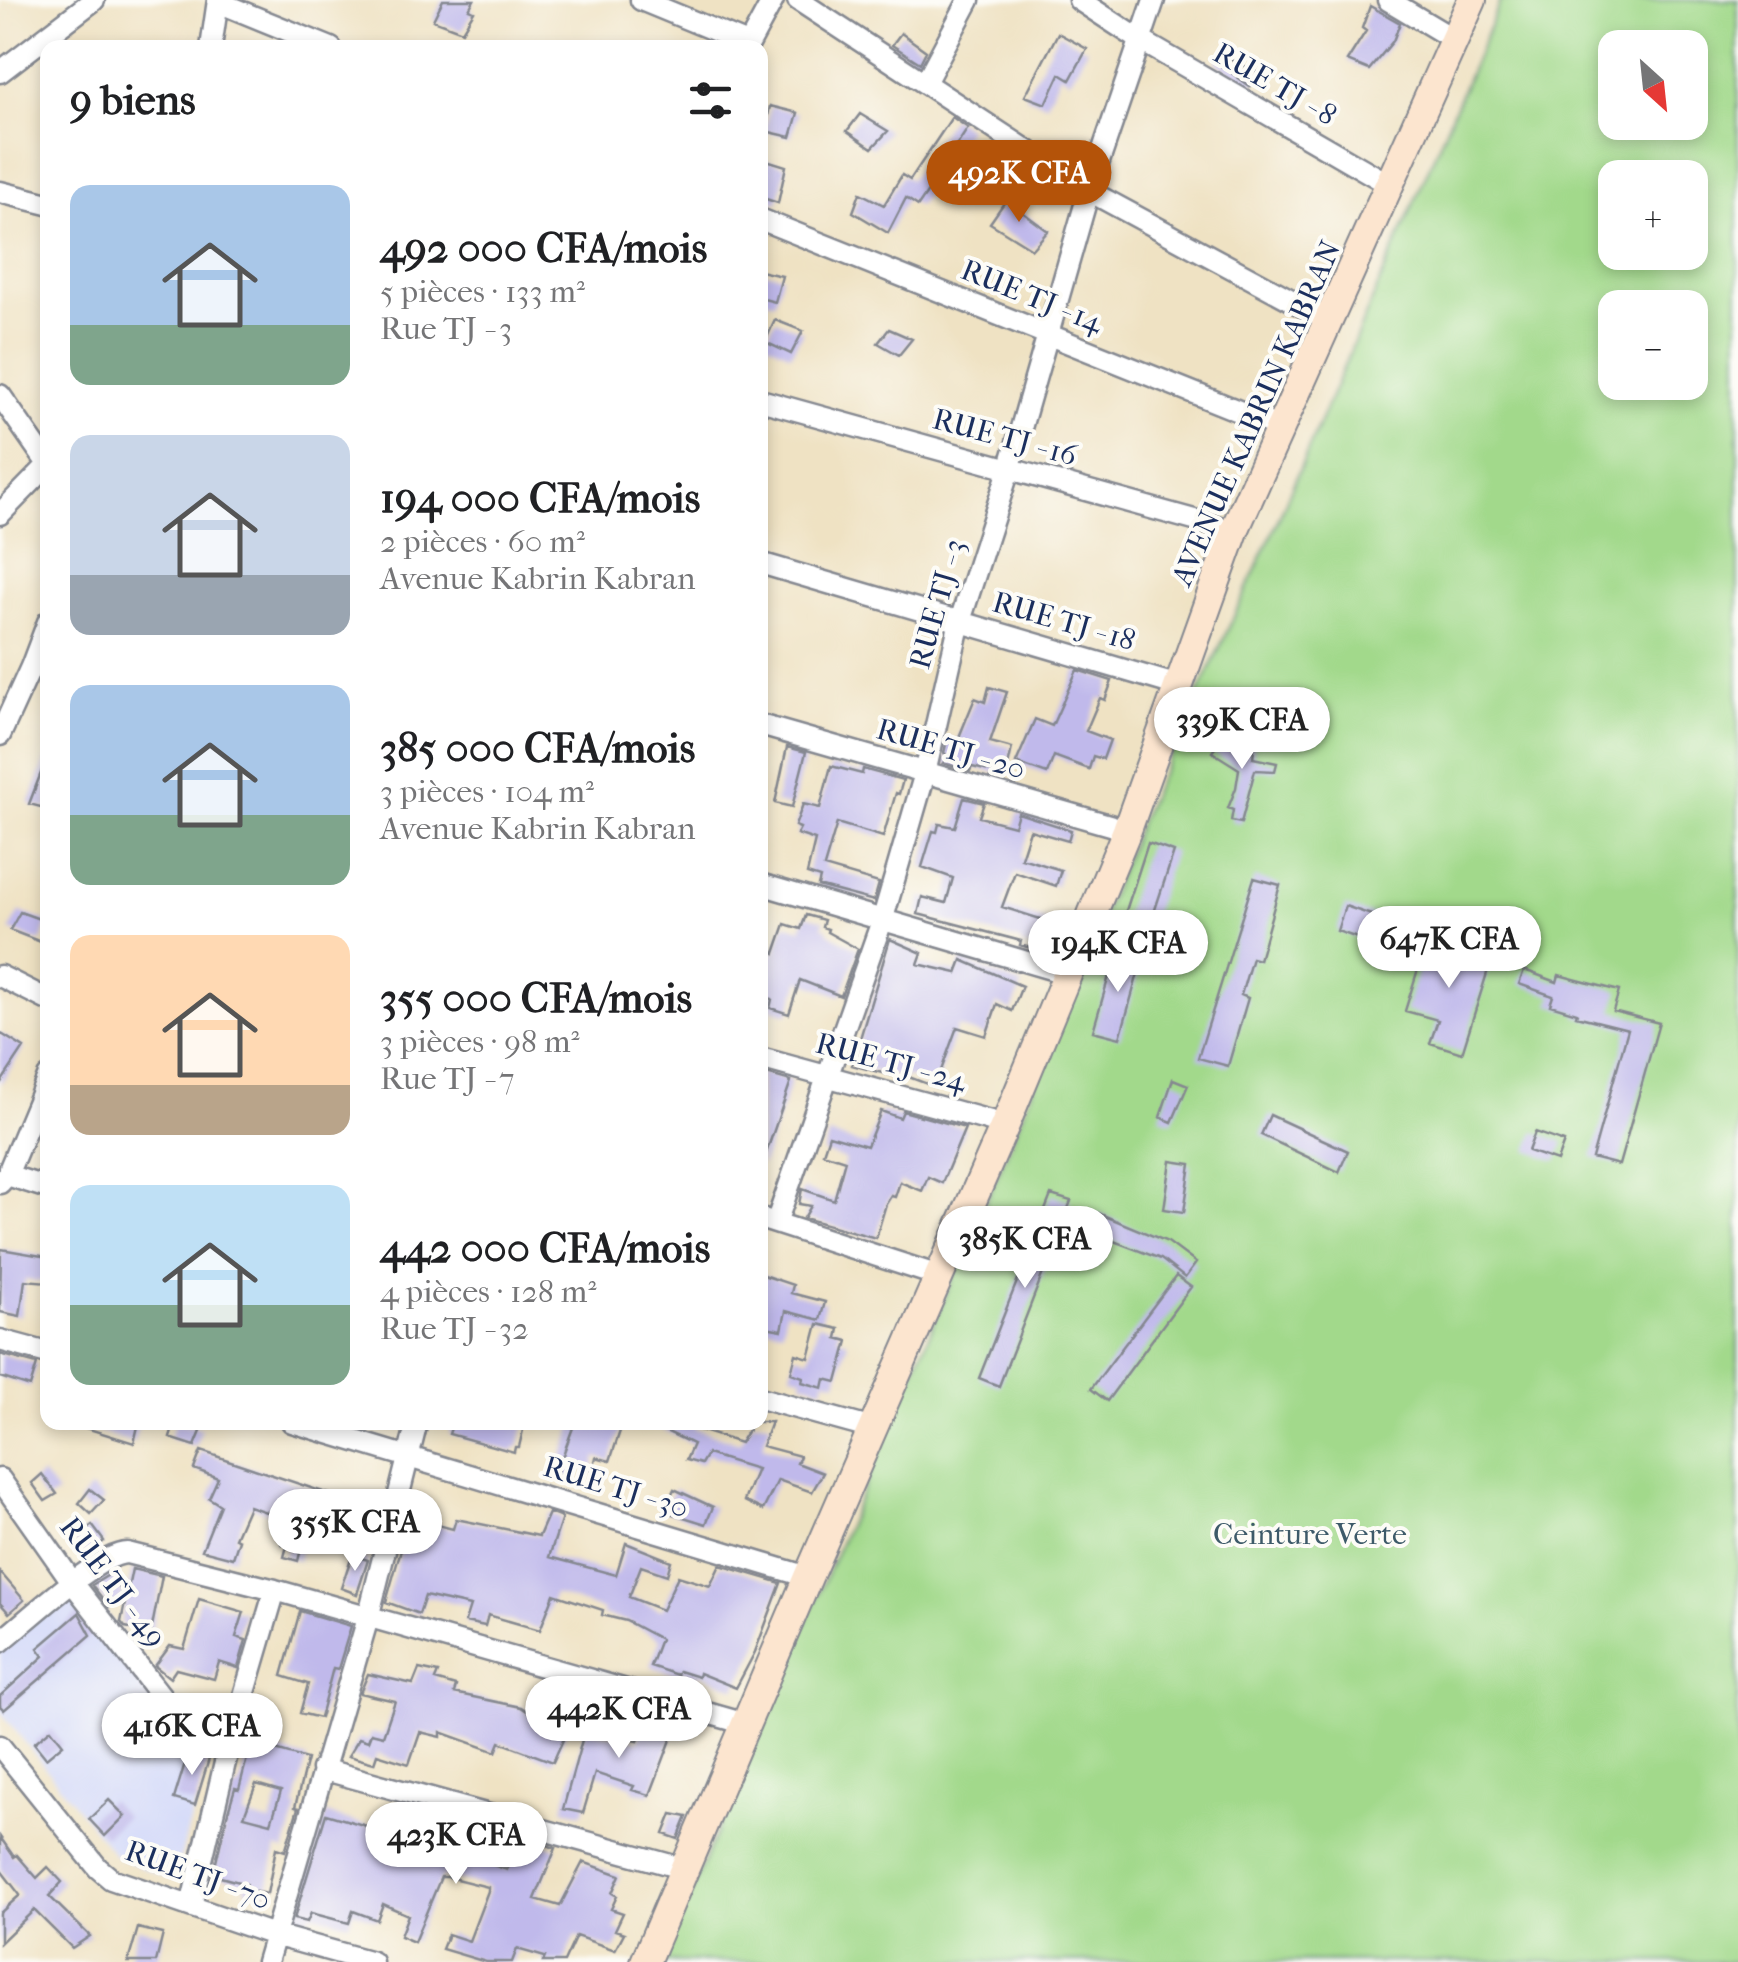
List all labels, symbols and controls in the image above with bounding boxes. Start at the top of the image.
north arrow [1598,30,1708,140]
map controls [1598,30,1708,400]
street label: RUE TJ - 8 [1207,35,1342,134]
icon: filters [683,73,738,128]
text: 9 biens [70,76,196,125]
pin: 492K CFA [916,140,1122,225]
text: 492K CFA [948,154,1090,191]
button: + [1598,160,1708,270]
text: 492 000 CFA/mois [380,224,707,273]
icon: home [150,225,270,345]
street label: AVENUE KABRIN KABRAN [1164,235,1349,592]
street label: RUE TJ - 14 [956,252,1109,341]
text: 5 pièces · 133 m² [380,273,585,310]
button: − [1598,290,1708,400]
text: Rue TJ - 3 [380,310,512,347]
street label: RUE TJ - 16 [929,401,1081,474]
text: 194 000 CFA/mois [380,474,700,523]
icon: home [150,475,270,595]
text: 2 pièces · 60 m² [380,523,585,560]
street label: RUE TJ - 3 [902,535,973,673]
text: Avenue Kabrin Kabran [380,560,696,597]
street label: RUE TJ - 18 [989,584,1139,659]
pin: 339K CFA [1139,687,1345,772]
text: 339K CFA [1176,701,1308,738]
street label: RUE TJ - 20 [873,712,1029,787]
text: 385 000 CFA/mois [380,724,695,773]
icon: home [150,725,270,845]
text: 3 pièces · 104 m² [380,773,594,810]
text: Avenue Kabrin Kabran [380,810,696,847]
pin: 647K CFA [1346,906,1552,991]
pin: 194K CFA [1015,910,1221,995]
text: 647K CFA [1379,920,1519,957]
text: 194K CFA [1050,924,1186,961]
text: 355 000 CFA/mois [380,974,692,1023]
icon: home [150,975,270,1095]
text: 3 pièces · 98 m² [380,1023,580,1060]
street label: RUE TJ - 24 [812,1026,971,1100]
text: Rue TJ - 7 [380,1060,514,1097]
pin: 385K CFA [922,1206,1128,1291]
text: 385K CFA [959,1220,1091,1257]
text: 442 000 CFA/mois [380,1224,710,1273]
icon: home [150,1225,270,1345]
text: 4 pièces · 128 m² [380,1273,596,1310]
text: Rue TJ - 32 [380,1310,529,1347]
street label: RUE TJ - 30 [539,1449,693,1526]
pin: 355K CFA [252,1489,458,1574]
text: 355K CFA [290,1503,420,1540]
street label: RUE TJ - 49 [52,1510,173,1654]
park label: Ceinture Verte [1213,1517,1407,1552]
pin: 442K CFA [516,1676,722,1761]
text: 442K CFA [547,1690,691,1727]
pin: 416K CFA [89,1693,295,1778]
text: 416K CFA [124,1707,260,1744]
pin: 423K CFA [353,1802,559,1887]
text: 423K CFA [387,1816,525,1853]
street label: RUE TJ - 70 [121,1833,275,1918]

